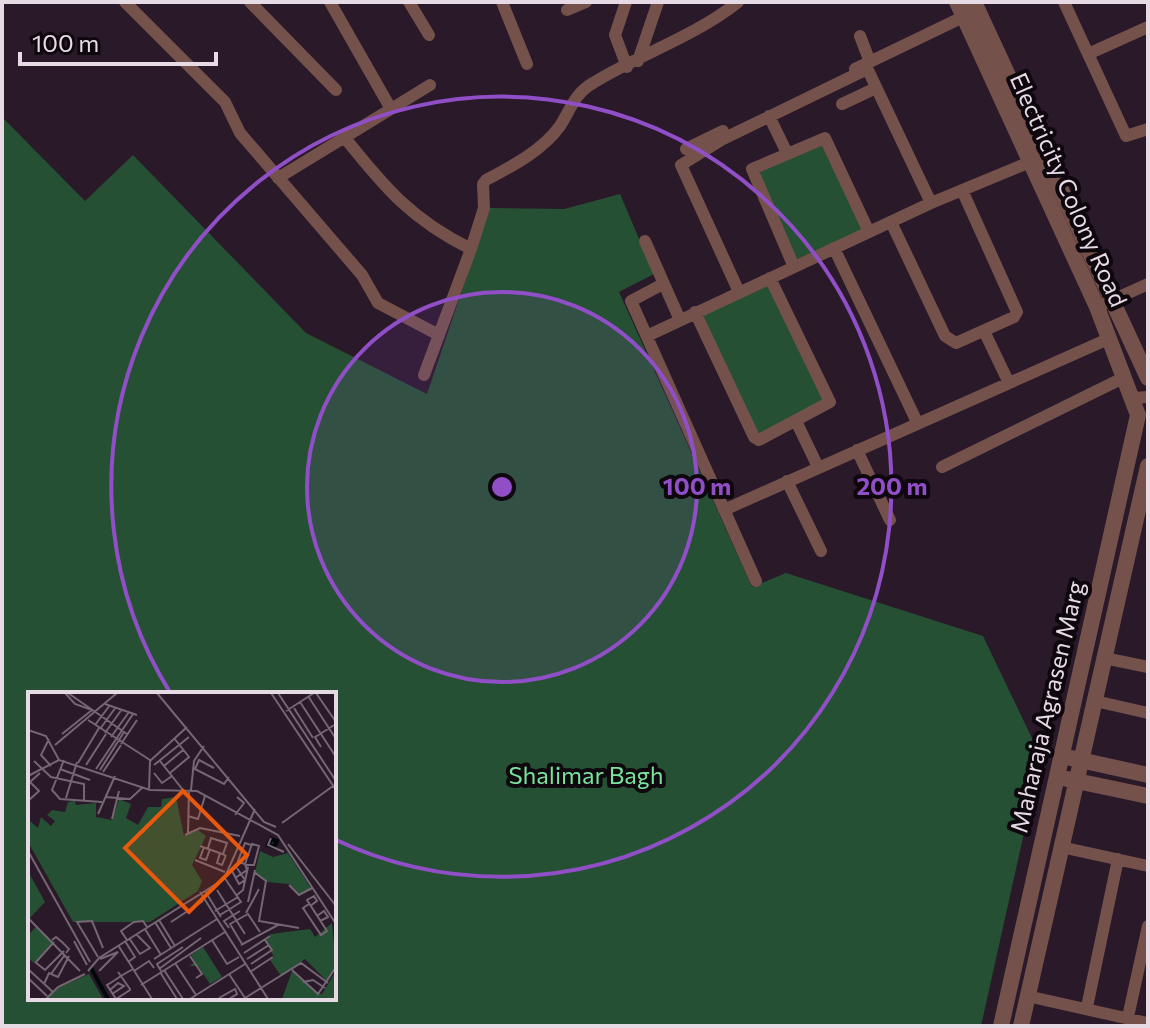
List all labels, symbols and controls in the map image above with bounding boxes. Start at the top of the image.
scale bar [20,16,216,66]
text: 100 m [32,28,99,57]
street label: Electricity Colony Road [1005,68,1134,311]
text: 100 m [663,471,731,500]
text: 200 m [857,471,927,500]
centre of rings [488,473,516,501]
street label: Maharaja Agrasen Marg [1003,578,1090,835]
inset map [28,692,336,1000]
park label: Shalimar Bagh [508,760,664,789]

